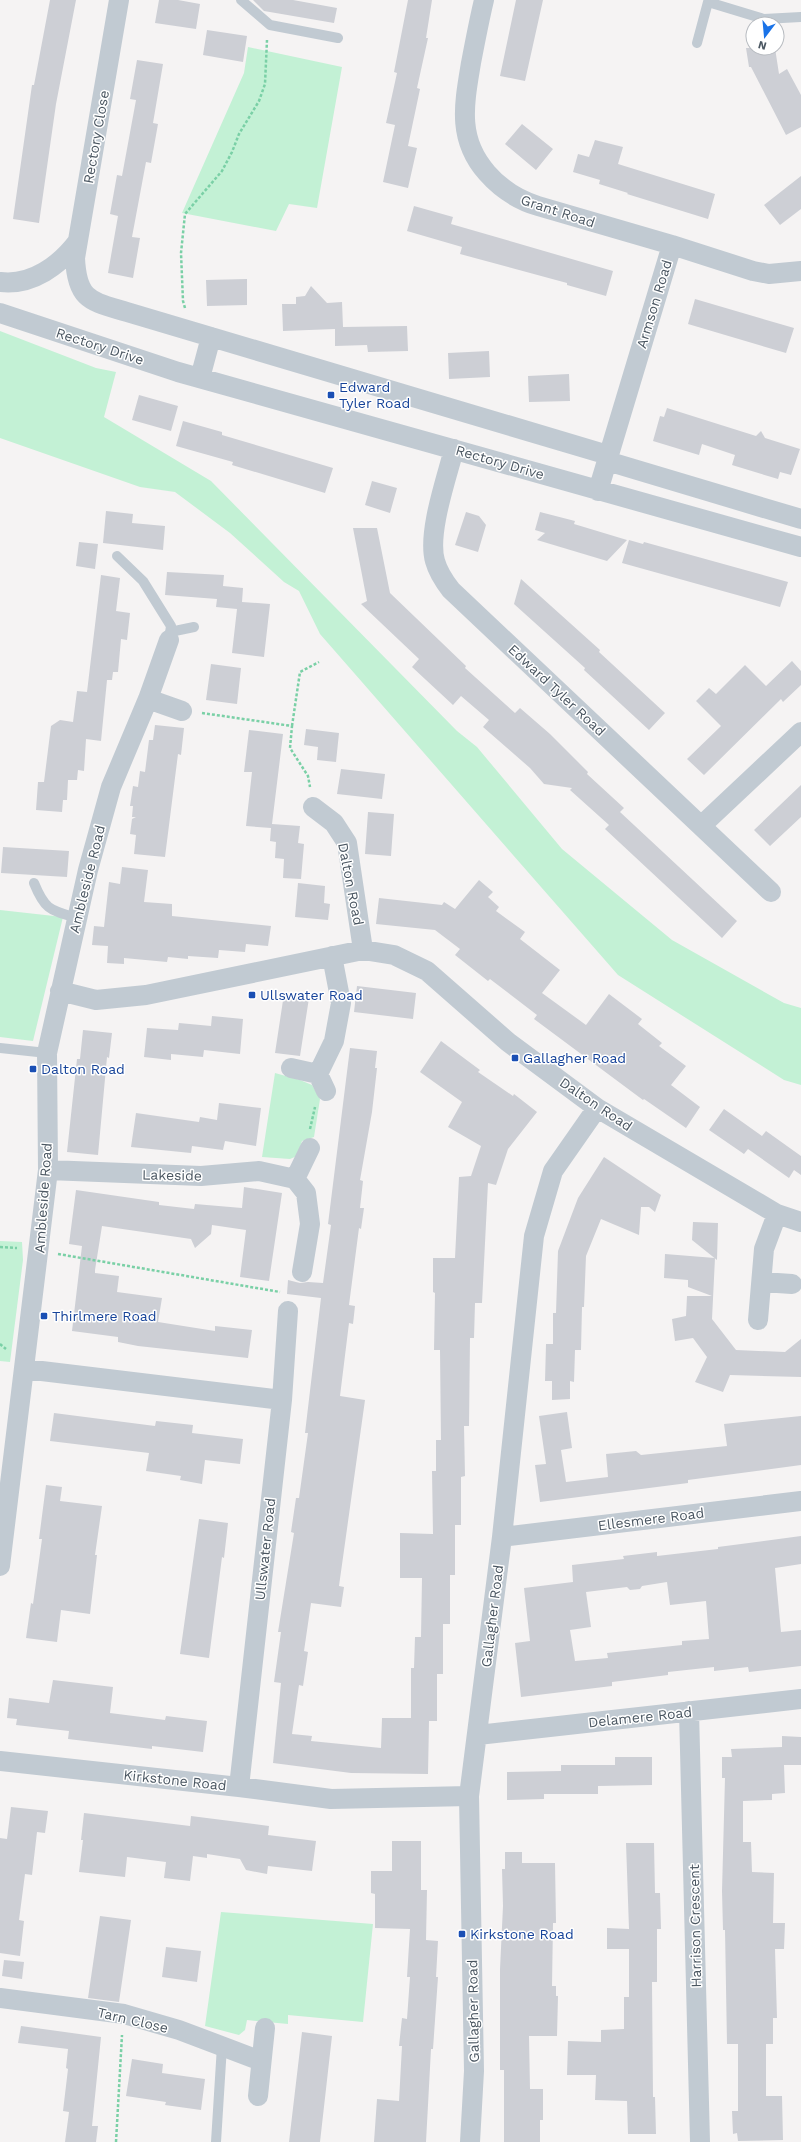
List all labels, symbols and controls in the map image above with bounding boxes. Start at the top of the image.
north arrow [745,16,785,56]
text: N [757,38,768,53]
street label: Rectory Close [80,89,112,185]
street label: Grant Road [519,191,597,231]
street label: Armson Road [633,258,675,350]
street label: Rectory Drive [54,324,146,368]
place label: Edward Tyler Road [339,379,410,411]
marker: Edward Tyler Road [326,390,336,400]
street label: Rectory Drive [454,442,546,482]
street label: Edward Tyler Road [505,641,609,739]
street label: Ambleside Road [66,823,108,935]
street label: Dalton Road [335,841,367,927]
place label: Ullswater Road [260,987,363,1003]
marker: Ullswater Road [247,990,257,1000]
place label: Gallagher Road [523,1050,626,1066]
marker: Gallagher Road [510,1053,520,1063]
place label: Dalton Road [41,1061,125,1077]
marker: Dalton Road [28,1064,38,1074]
street label: Dalton Road [557,1074,635,1134]
street label: Ambleside Road [31,1142,55,1254]
street label: Lakeside [142,1166,202,1184]
place label: Thirlmere Road [52,1308,157,1324]
marker: Thirlmere Road [39,1311,49,1321]
street label: Ullswater Road [252,1497,278,1601]
street label: Ellesmere Road [597,1505,705,1533]
street label: Gallagher Road [478,1564,506,1668]
street label: Delamere Road [587,1704,693,1730]
street label: Kirkstone Road [123,1767,227,1793]
street label: Harrison Crescent [686,1864,704,1988]
place label: Kirkstone Road [470,1926,574,1942]
marker: Kirkstone Road [457,1929,467,1939]
street label: Gallagher Road [464,1959,482,2063]
street label: Tarn Close [96,2004,170,2036]

